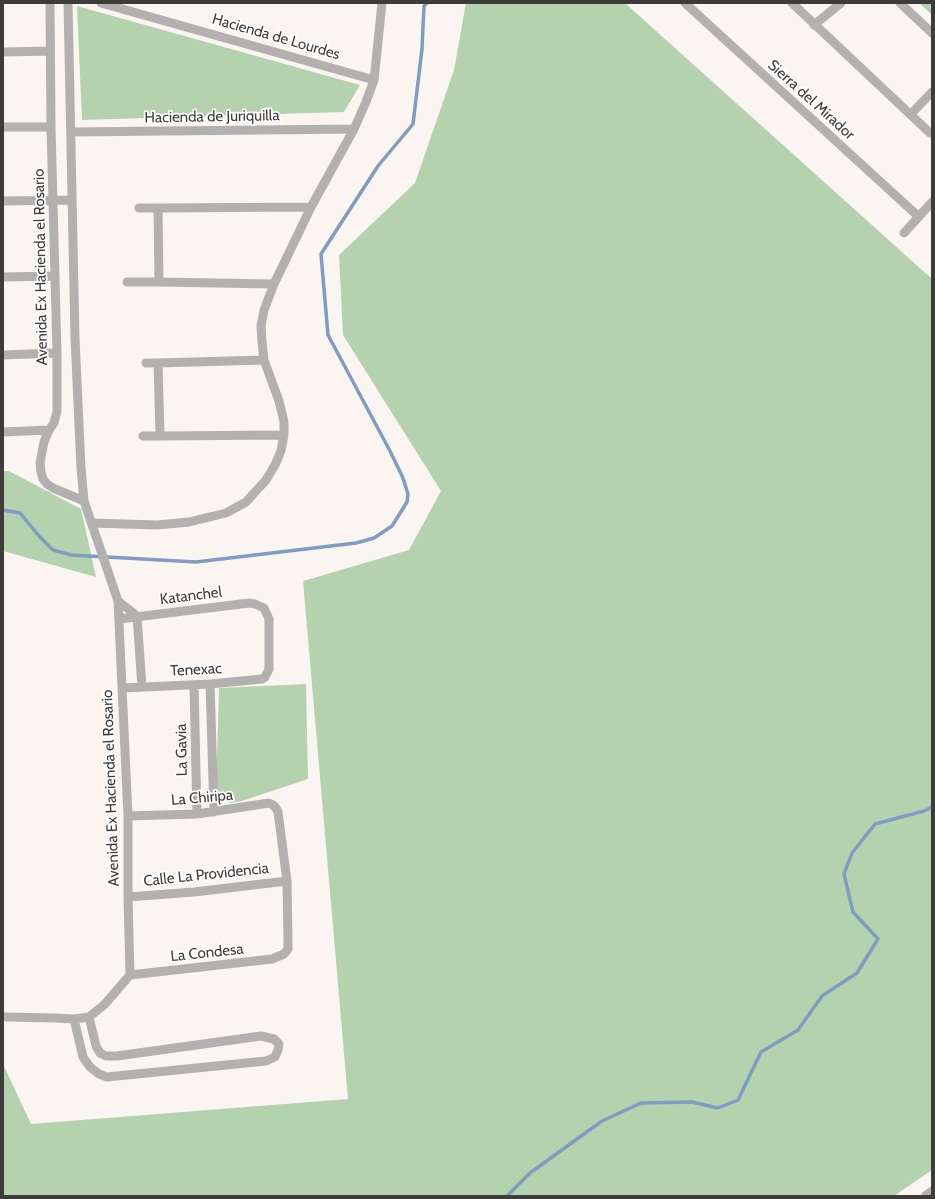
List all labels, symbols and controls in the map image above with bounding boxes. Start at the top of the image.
street label: Hacienda de Lourdes [210,10,342,64]
street label: Sierra del Mirador [764,56,858,144]
street label: Hacienda de Juriquilla [144,107,280,127]
street label: Avenida Ex Hacienda el Rosario [30,169,52,365]
street label: Katanchel [159,583,223,609]
street label: Tenexac [170,660,222,680]
street label: Avenida Ex Hacienda el Rosario [99,689,123,887]
street label: La Gavia [173,723,191,777]
street label: La Chiripa [170,786,234,810]
street label: Calle La Providencia [142,859,270,891]
street label: La Condesa [170,940,244,966]

